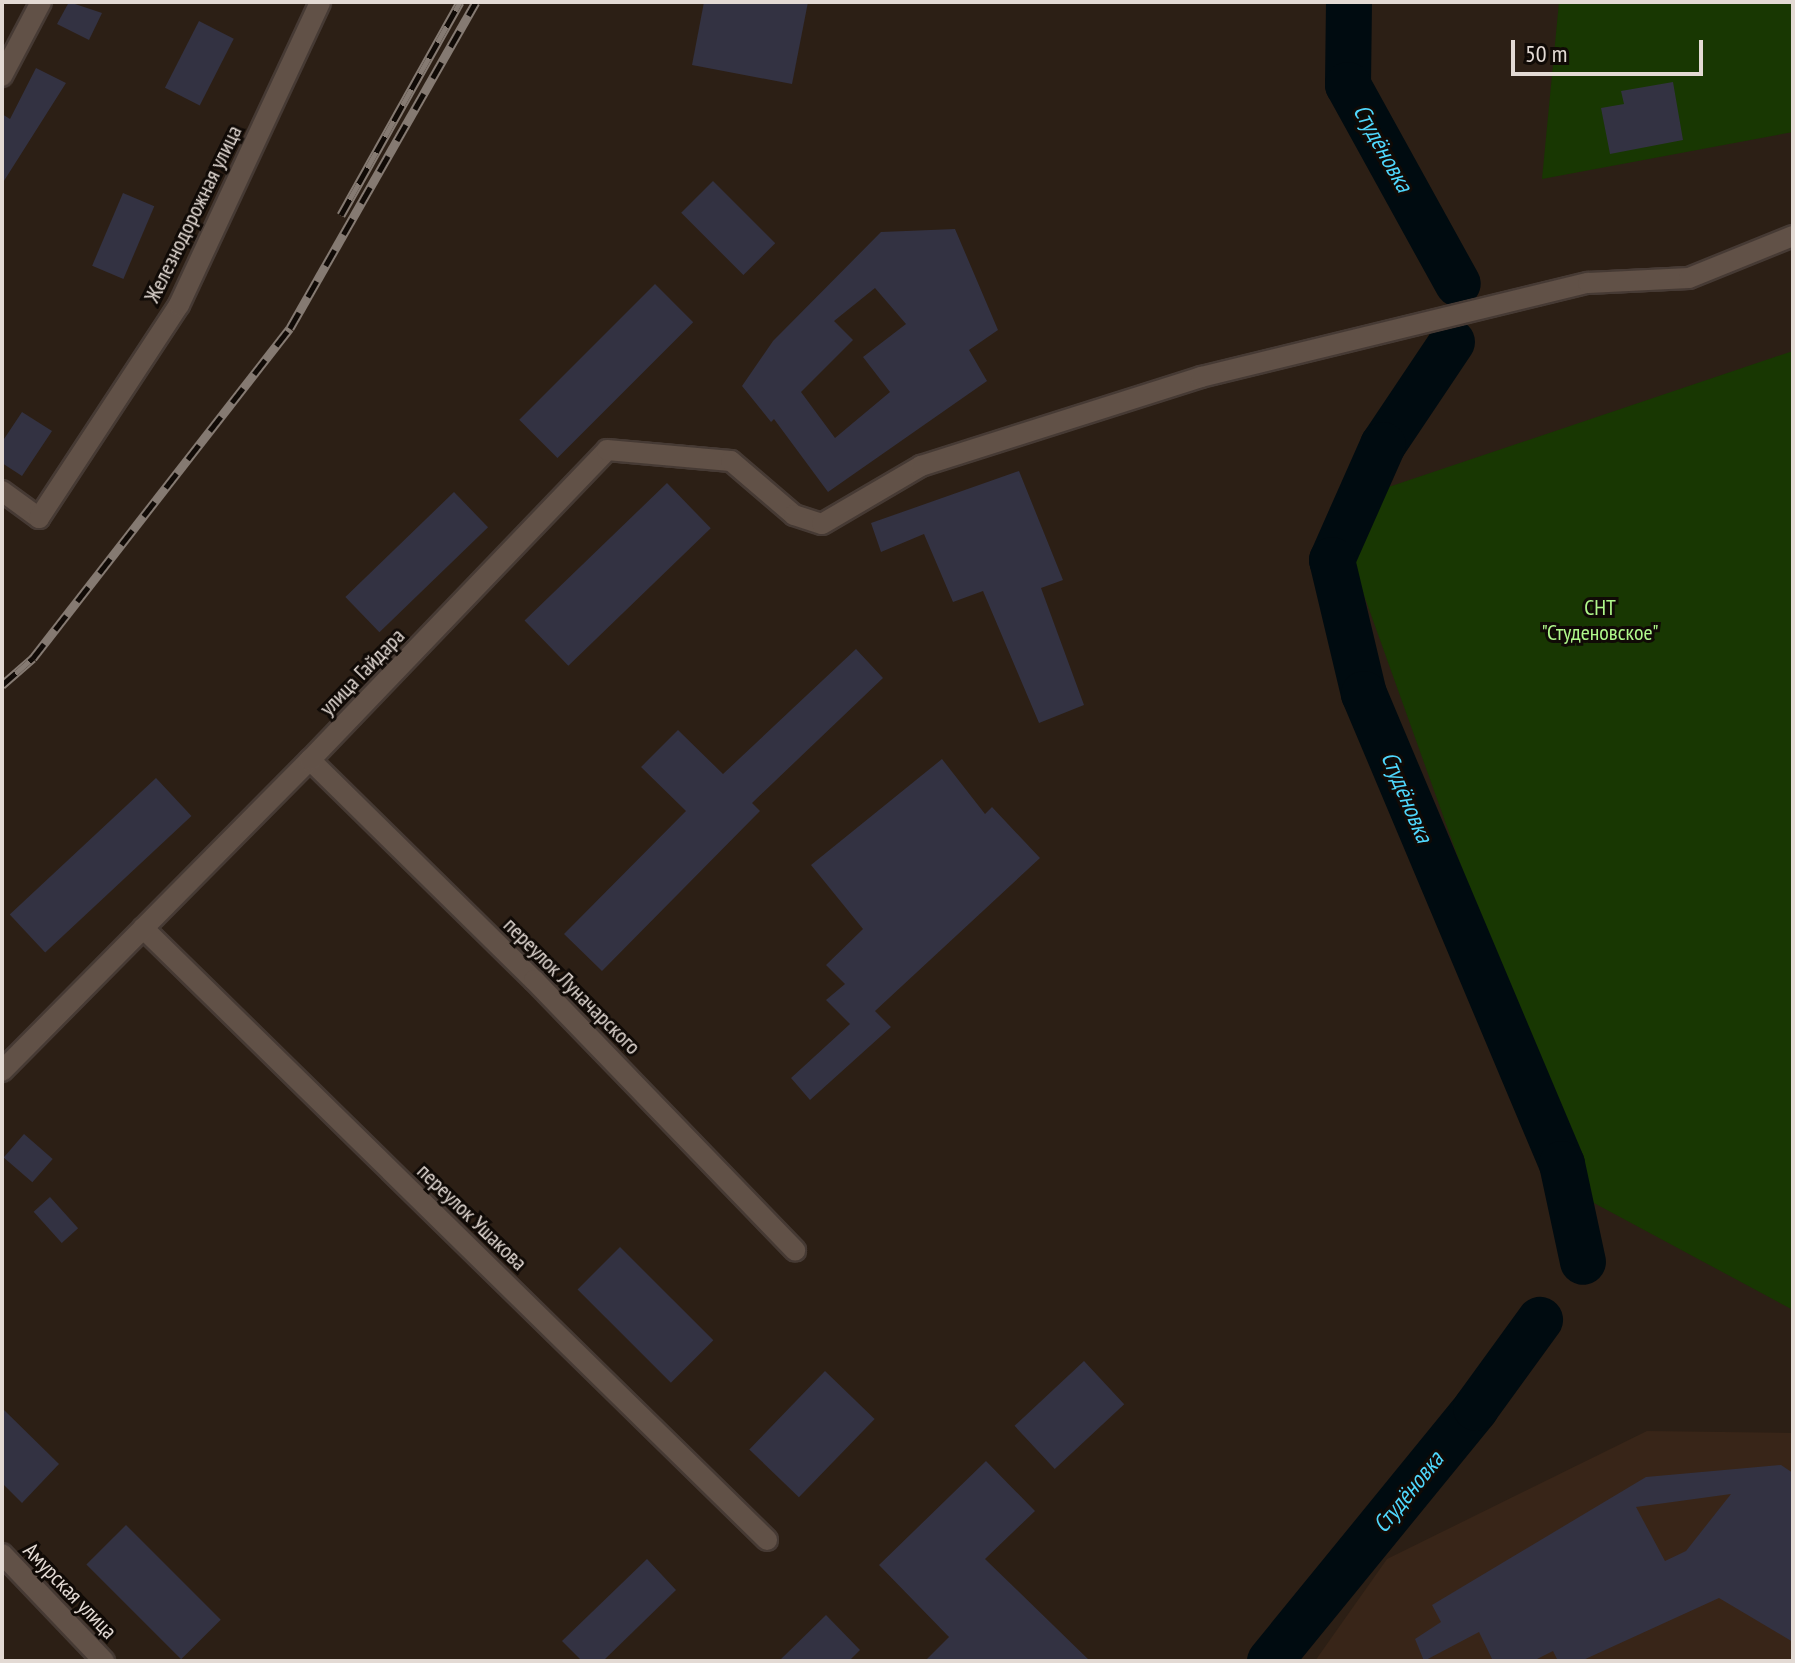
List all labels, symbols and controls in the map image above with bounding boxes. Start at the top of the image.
scale bar [1515,24,1707,74]
text: 50 m [1525,38,1567,69]
water label: Студёновка [1347,99,1419,197]
street label: Железнодорожная улица [139,121,247,307]
park label: СНТ "Студеновское" [1542,594,1658,646]
street label: улица Гайдара [314,623,410,721]
water label: Студёновка [1375,747,1439,847]
street label: переулок Луначарского [498,912,646,1060]
street label: переулок Ушакова [411,1158,533,1276]
water label: Студёновка [1367,1446,1449,1538]
street label: Амурская улица [18,1538,122,1644]

